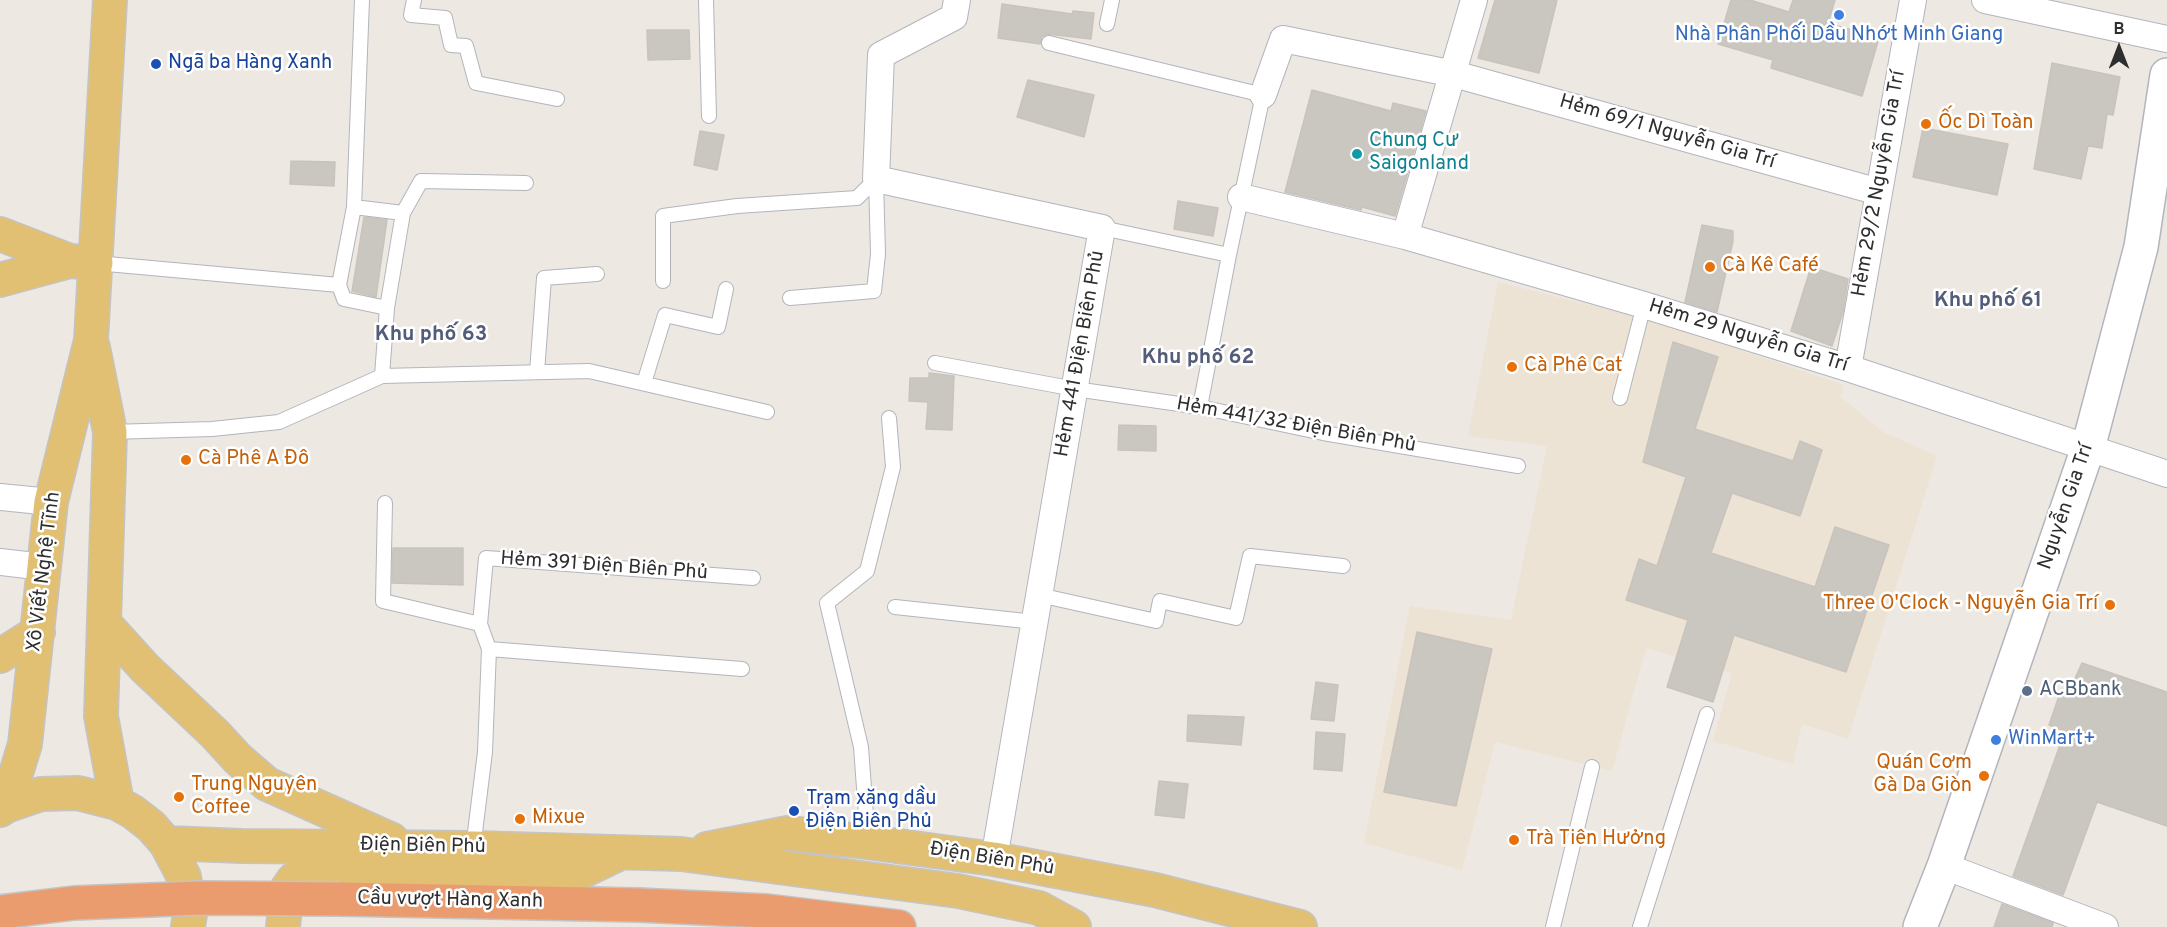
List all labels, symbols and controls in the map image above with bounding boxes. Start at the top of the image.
marker: Nhà Phân Phối Dầu Nhớt Minh Giang [1832,8,1846,22]
north arrow [2089,18,2149,78]
text: B [2113,20,2125,40]
place label: Nhà Phân Phối Dầu Nhớt Minh Giang [1675,24,2003,48]
place label: Ngã ba Hàng Xanh [168,52,332,76]
marker: Ngã ba Hàng Xanh [149,57,163,71]
street label: Hẻm 29/2 Nguyễn Gia Trí [1848,69,1912,299]
street label: Hẻm 69/1 Nguyễn Gia Trí [1556,91,1778,175]
place label: Ốc Dì Toàn [1938,112,2034,136]
marker: Ốc Dì Toàn [1919,117,1933,131]
place label: Chung Cư Saigonland [1369,130,1469,177]
marker: Chung Cư Saigonland [1350,147,1364,161]
street label: Hẻm 441 Điện Biên Phủ [1051,249,1111,459]
place label: Cà Kê Café [1722,255,1819,279]
marker: Cà Kê Café [1703,260,1717,274]
district label: Khu phố 61 [1934,289,2042,315]
street label: Hẻm 29 Nguyễn Gia Trí [1645,295,1851,379]
district label: Khu phố 63 [375,323,487,349]
district label: Khu phố 62 [1142,346,1254,372]
place label: Cà Phê Cat [1524,355,1623,379]
marker: Cà Phê Cat [1505,360,1519,374]
street label: Hẻm 441/32 Điện Biên Phủ [1174,393,1418,459]
street label: Nguyễn Gia Trí [2034,441,2100,573]
place label: Cà Phê A Đô [198,448,309,472]
marker: Cà Phê A Đô [179,453,193,467]
street label: Xô Viết Nghệ Tĩnh [23,490,67,654]
street label: Hẻm 391 Điện Biên Phủ [499,548,709,586]
place label: Three O'Clock - Nguyễn Gia Trí [1823,593,2098,617]
marker: Three O'Clock - Nguyễn Gia Trí [2103,598,2117,612]
place label: ACBbank [2039,679,2122,703]
marker: ACBbank [2020,684,2034,698]
place label: WinMart+ [2008,728,2096,752]
marker: WinMart+ [1989,733,2003,747]
place label: Quán Cơm Gà Da Giòn [1873,752,1972,799]
marker: Quán Cơm Gà Da Giòn [1977,769,1991,783]
place label: Trung Nguyên Coffee [191,774,317,821]
place label: Trạm xăng dầu Điện Biên Phủ [806,788,937,835]
marker: Trung Nguyên Coffee [172,790,186,804]
marker: Trạm xăng dầu Điện Biên Phủ [787,804,801,818]
place label: Mixue [532,807,585,831]
marker: Mixue [513,812,527,826]
place label: Trà Tiên Hưởng [1526,828,1666,852]
marker: Trà Tiên Hưởng [1507,833,1521,847]
street label: Điện Biên Phủ [360,834,486,860]
street label: Điện Biên Phủ [928,838,1056,882]
street label: Cầu vượt Hàng Xanh [357,887,543,915]

